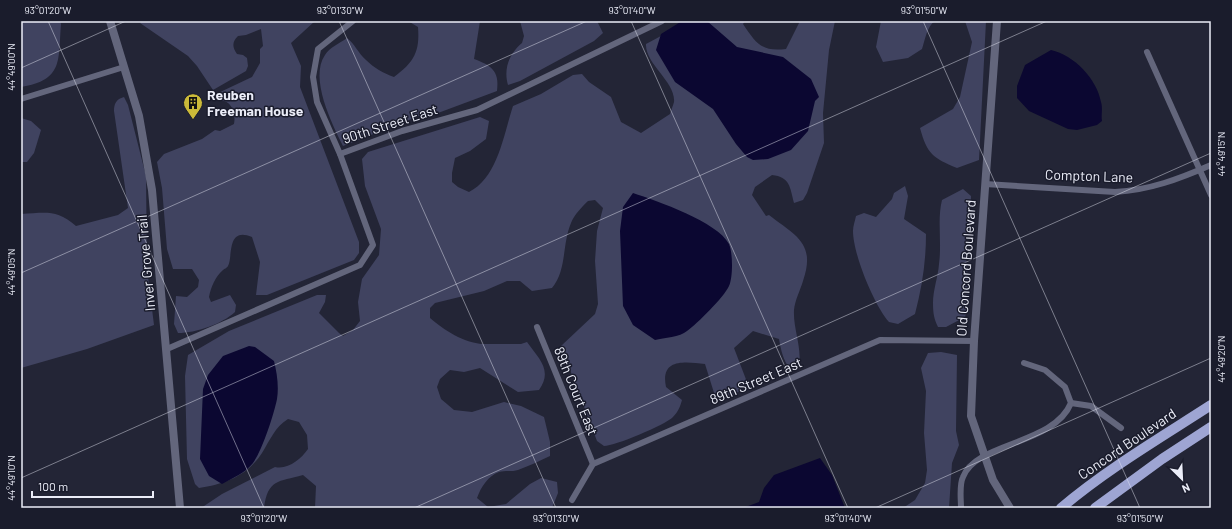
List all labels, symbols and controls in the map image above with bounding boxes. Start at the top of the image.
text: 93°01'20"W [25,4,72,16]
text: 93°01'30"W [317,4,364,16]
text: 93°01'40"W [609,4,656,16]
text: 93°01'50"W [901,4,947,16]
text: 44°49'00"N [5,43,17,91]
place label: Reuben Freeman House [207,86,304,119]
building icon: Reuben Freeman House [182,92,204,120]
street label: 90th Street East [340,100,440,147]
text: 44°49'15"N [1215,132,1227,176]
street label: Compton Lane [1045,165,1133,186]
street label: Old Concord Boulevard [952,199,979,337]
street label: Inver Grove Trail [133,214,158,312]
text: 44°49'05"N [5,248,17,296]
text: 44°49'20"N [1215,335,1227,383]
street label: 89th Court East [551,344,602,438]
street label: 89th Street East [707,353,804,408]
street label: Concord Boulevard [1074,404,1179,483]
text: 44°49'10"N [5,455,17,501]
north arrow [1162,459,1202,499]
scale bar [32,473,153,499]
text: 100 m [38,479,68,493]
text: N [1180,481,1192,496]
text: 93°01'20"W [241,512,288,524]
text: 93°01'30"W [533,512,580,524]
text: 93°01'40"W [825,512,872,524]
text: 93°01'50"W [1117,512,1163,524]

